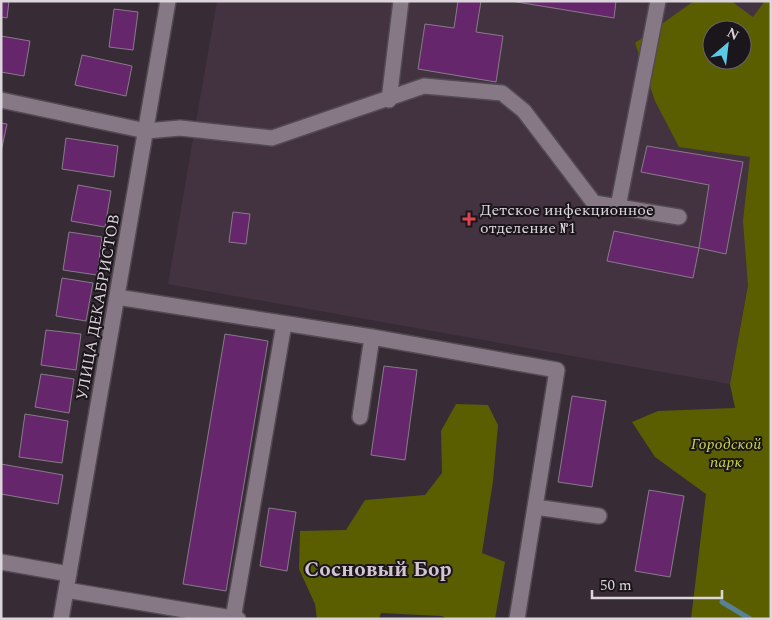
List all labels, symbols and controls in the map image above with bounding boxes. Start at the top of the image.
north arrow [702,20,752,70]
text: N [723,22,743,46]
place label: Детское инфекционное отделение №1 [480,198,654,240]
street label: УЛИЦА ДЕКАБРИСТОВ [70,212,126,402]
marker: Детское инфекционное отделение №1 [462,212,476,226]
park label: Городской парк [691,432,762,474]
district label: Сосновый Бор [304,554,452,586]
scale bar [592,568,722,600]
text: 50 m [600,574,632,597]

